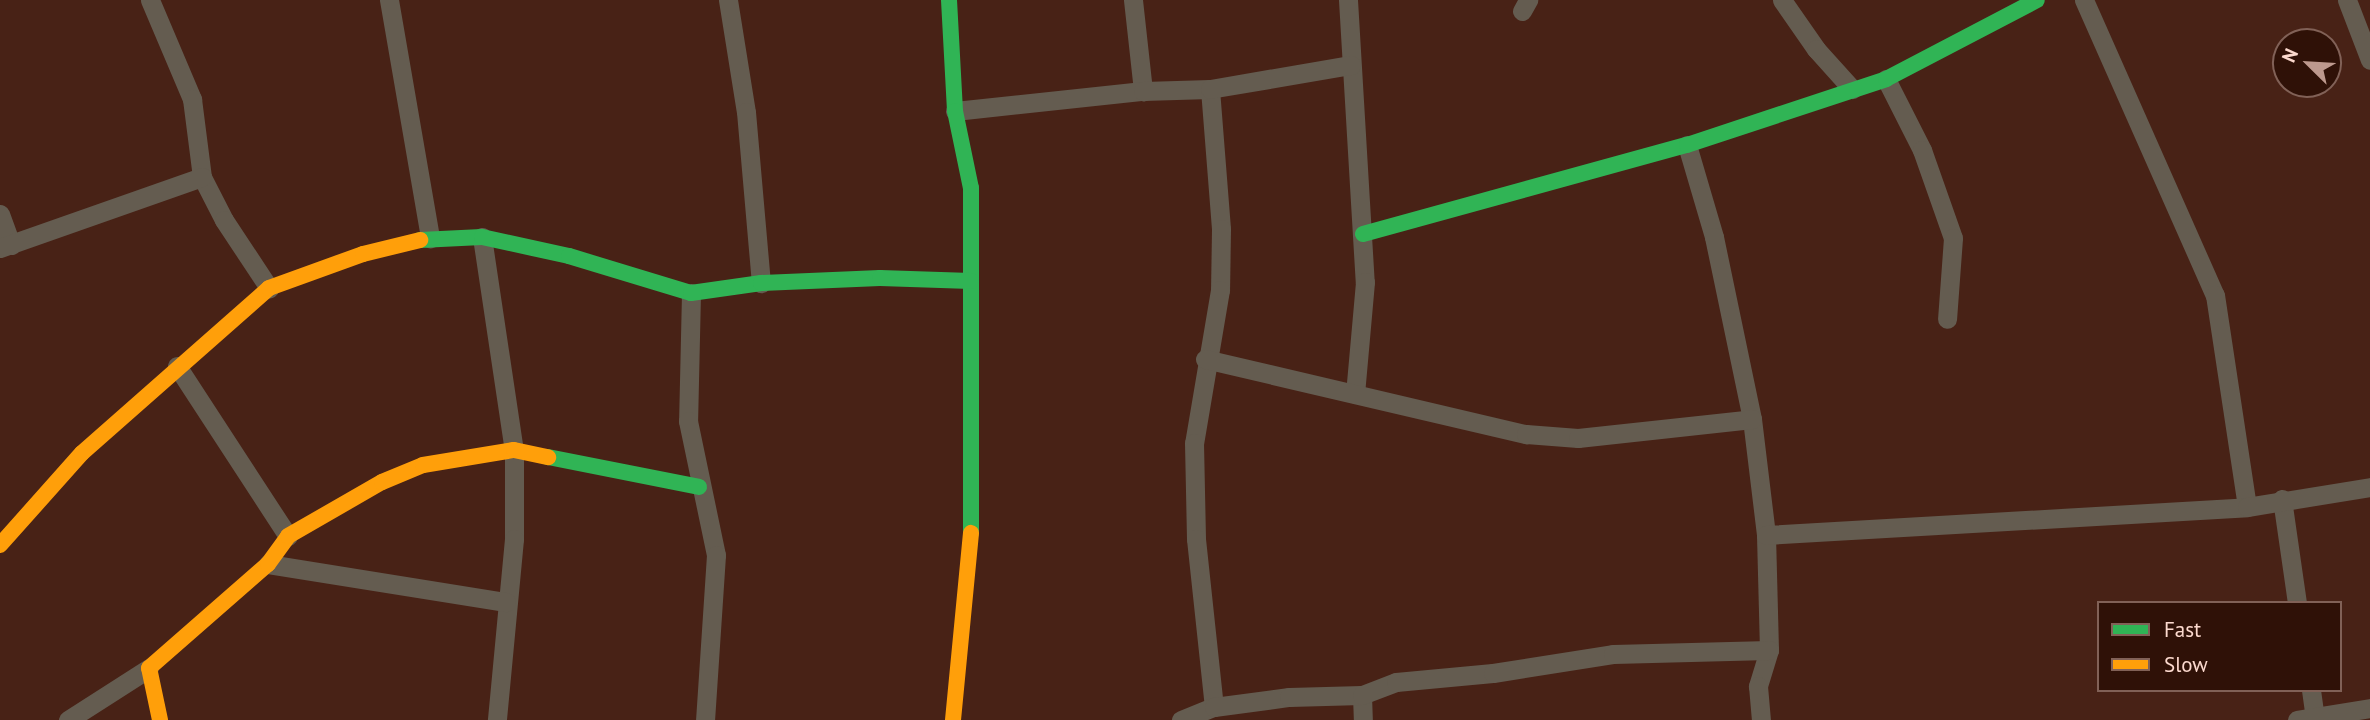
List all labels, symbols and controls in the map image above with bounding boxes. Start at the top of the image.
north arrow [2272,28,2342,98]
text: N [2276,45,2303,66]
legend [2097,601,2342,692]
text: Fast [2164,616,2201,643]
text: Slow [2164,651,2208,678]

